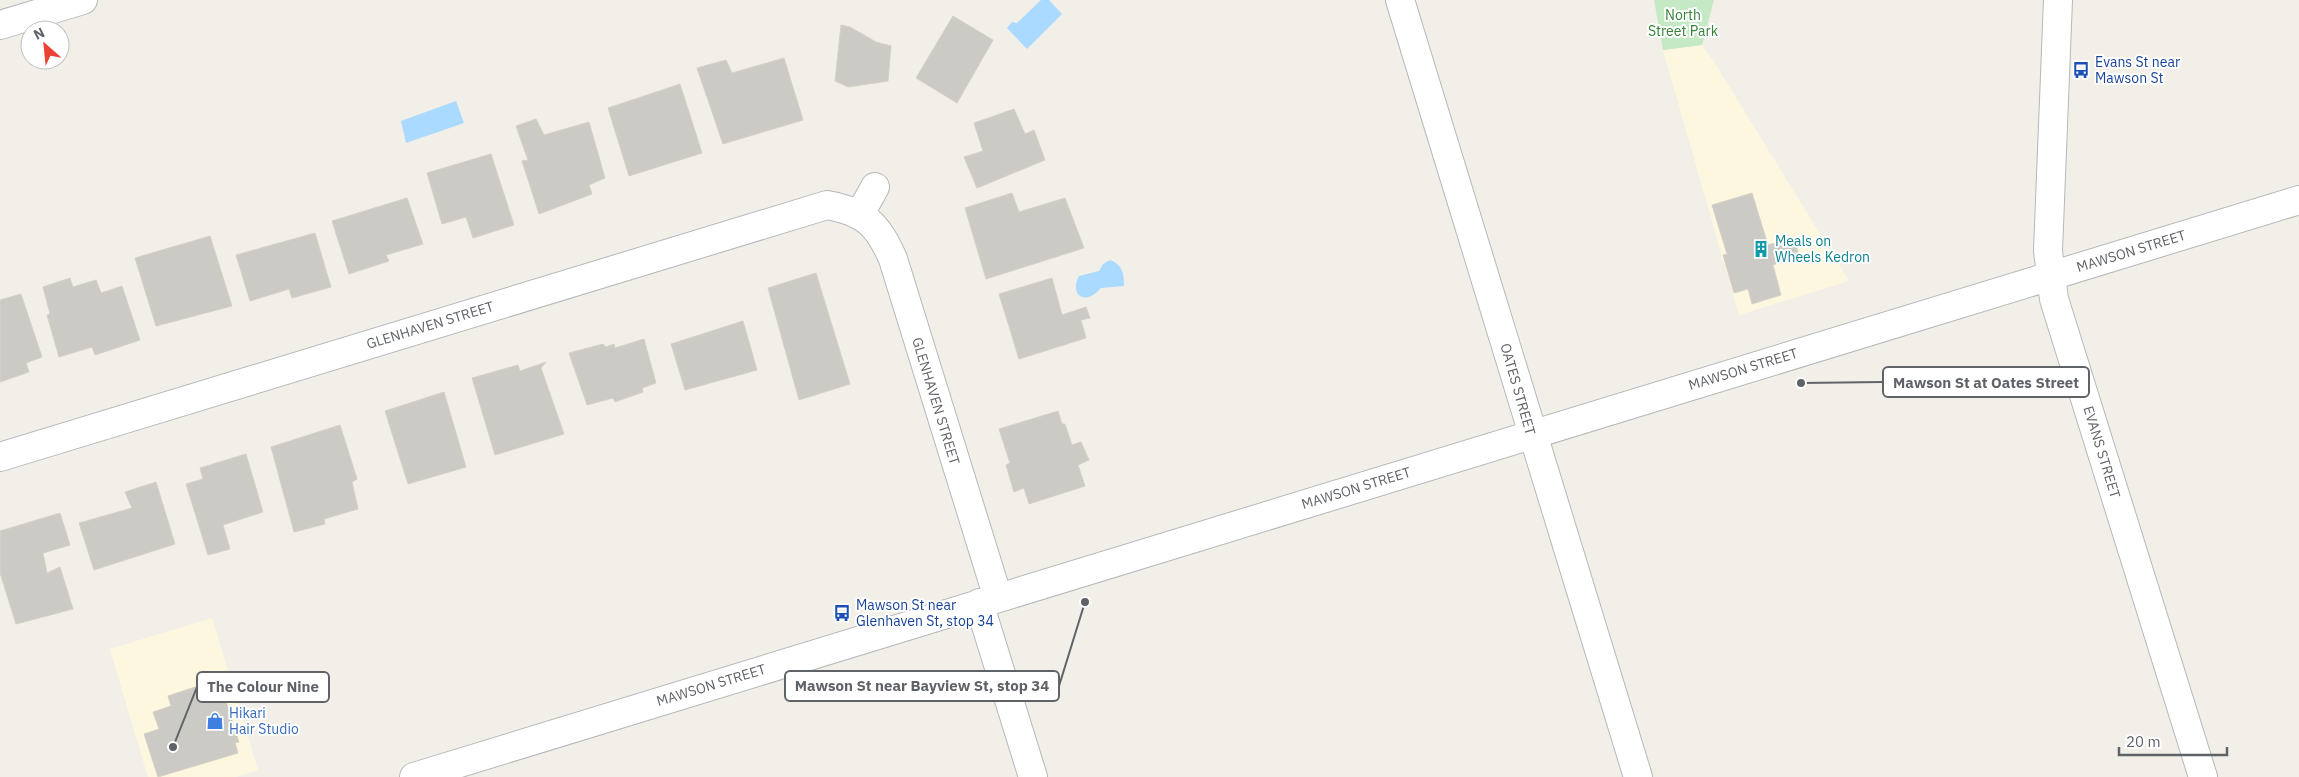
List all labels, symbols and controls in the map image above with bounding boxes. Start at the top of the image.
park label: North Street Park [1648,6,1719,40]
north arrow [20,20,70,70]
text: N [30,23,48,44]
place label: Evans St near Mawson St [2095,53,2180,87]
bus stop icon: Evans St near Mawson St [2071,60,2091,80]
street label: MAWSON STREET [2074,226,2188,276]
place label: Meals on Wheels Kedron [1775,232,1870,266]
building icon: Meals on Wheels Kedron [1751,239,1771,259]
street label: GLENHAVEN STREET [364,297,496,353]
street label: GLENHAVEN STREET [908,335,964,467]
street label: OATES STREET [1496,341,1540,437]
street label: MAWSON STREET [1686,344,1800,394]
callout: Mawson St at Oates Street [1883,367,2089,397]
text: Mawson St at Oates Street [1893,373,2079,392]
street label: EVANS STREET [2079,404,2125,500]
street label: MAWSON STREET [1299,463,1413,513]
place label: Mawson St near Glenhaven St, stop 34 [856,596,994,630]
bus stop icon: Mawson St near Glenhaven St, stop 34 [832,603,852,623]
street label: MAWSON STREET [654,660,768,710]
callout: Mawson St near Bayview St, stop 34 [785,671,1059,701]
callout: The Colour Nine [197,672,329,702]
text: Mawson St near Bayview St, stop 34 [795,676,1049,695]
text: The Colour Nine [207,677,319,696]
place label: Hikari Hair Studio [229,704,299,738]
shop icon: Hikari Hair Studio [205,711,225,731]
scale bar [2119,724,2226,756]
text: 20 m [2126,732,2161,751]

